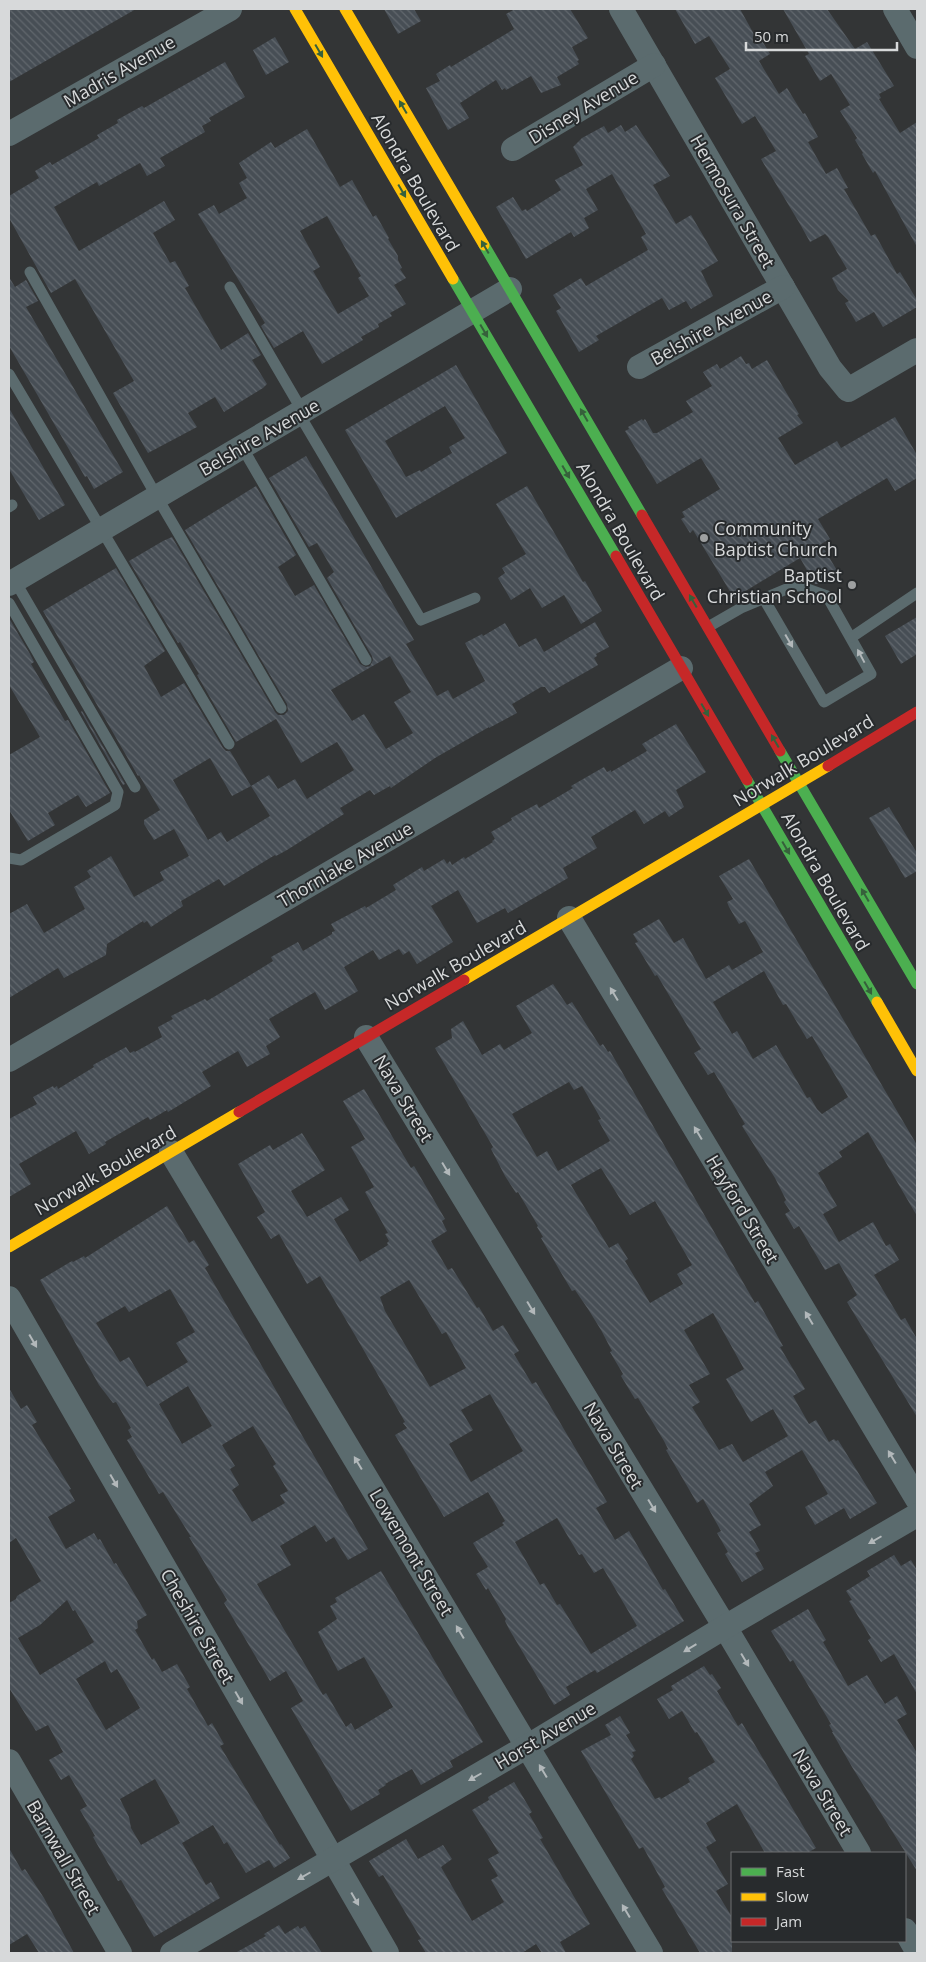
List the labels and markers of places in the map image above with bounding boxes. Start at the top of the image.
place label: Community Baptist Church [714,516,838,561]
marker: Community Baptist Church [698,532,710,544]
place label: Baptist Christian School [707,563,842,608]
marker: Baptist Christian School [846,579,858,591]

